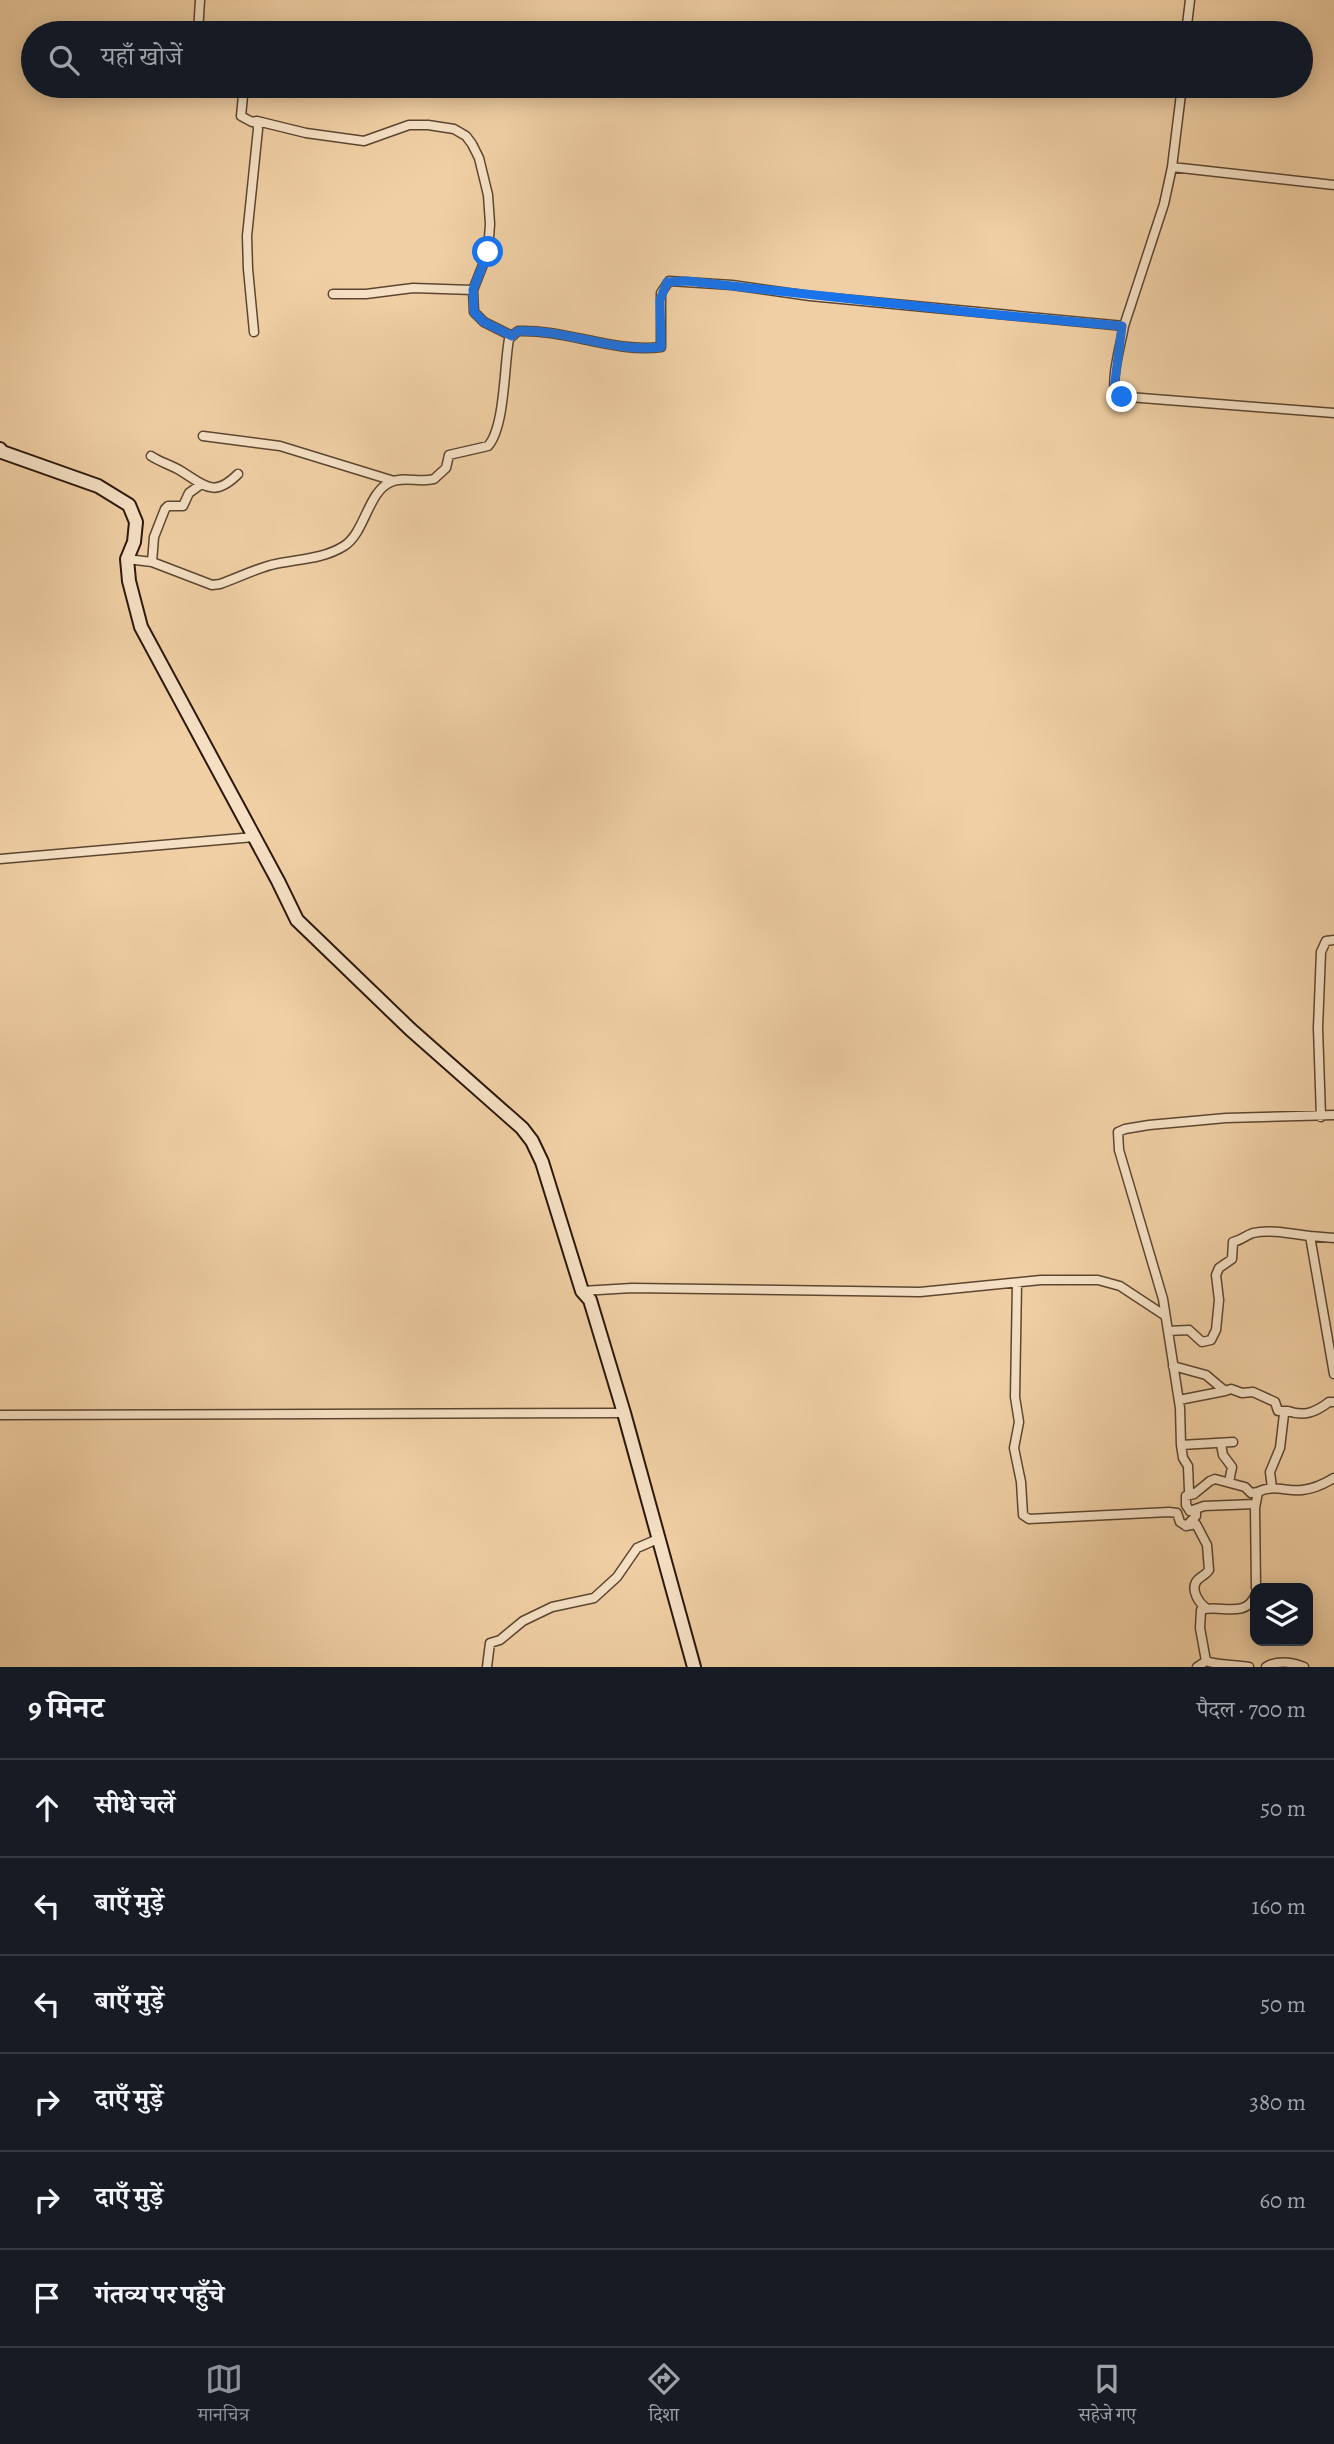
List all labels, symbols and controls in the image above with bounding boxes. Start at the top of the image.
search box [21,21,1313,98]
text: यहाँ खोजें [101,39,182,74]
icon: search [45,41,83,79]
route start [472,236,503,267]
route end [1106,381,1137,412]
map controls [1250,1583,1313,1646]
button: layers [1250,1583,1313,1646]
text: 9 मिनट [28,1688,104,1728]
text: पैदल · 700 m [1197,1694,1306,1725]
text: सीधे चलें [95,1787,175,1822]
icon: ahead [28,1789,66,1827]
text: 50 m [1260,1793,1306,1824]
text: बाएँ मुड़ें [95,1885,164,1920]
icon: left [28,1887,66,1925]
text: 160 m [1252,1891,1306,1922]
text: बाएँ मुड़ें [95,1983,164,2018]
icon: left [28,1985,66,2023]
text: 50 m [1260,1989,1306,2020]
text: दाएँ मुड़ें [95,2081,163,2116]
icon: right [28,2083,66,2121]
text: 380 m [1249,2087,1306,2118]
text: दाएँ मुड़ें [95,2179,163,2214]
icon: right [28,2181,66,2219]
text: 60 m [1259,2185,1306,2216]
text: गंतव्य पर पहुँचे [95,2277,224,2312]
icon: arrive [28,2279,66,2317]
tab: मानचित्र [198,2360,249,2433]
tab: दिशा [645,2360,683,2433]
tab: सहेजे गए [1078,2360,1136,2433]

